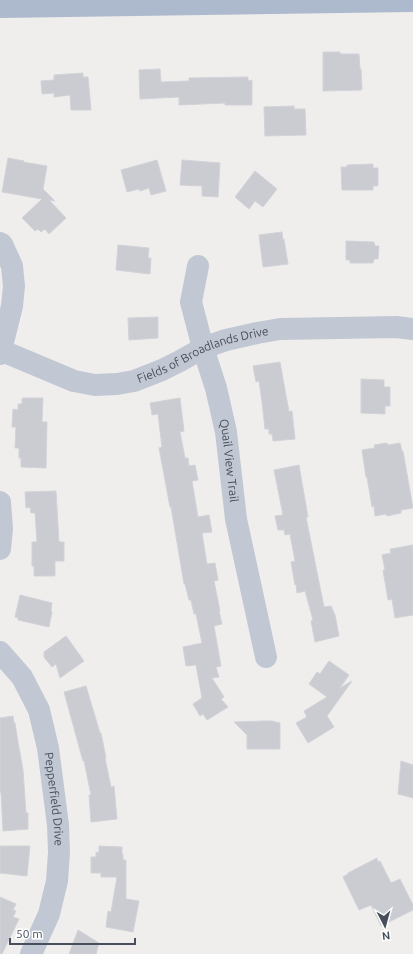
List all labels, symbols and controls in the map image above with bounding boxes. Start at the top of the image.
street label: Fields of Broadlands Drive [135,324,269,385]
street label: Quail View Trail [217,417,241,503]
street label: Pepperfield Drive [43,751,66,846]
north arrow [365,906,405,946]
scale bar [10,920,135,946]
text: 50 m [16,927,43,940]
text: N [381,930,391,942]

